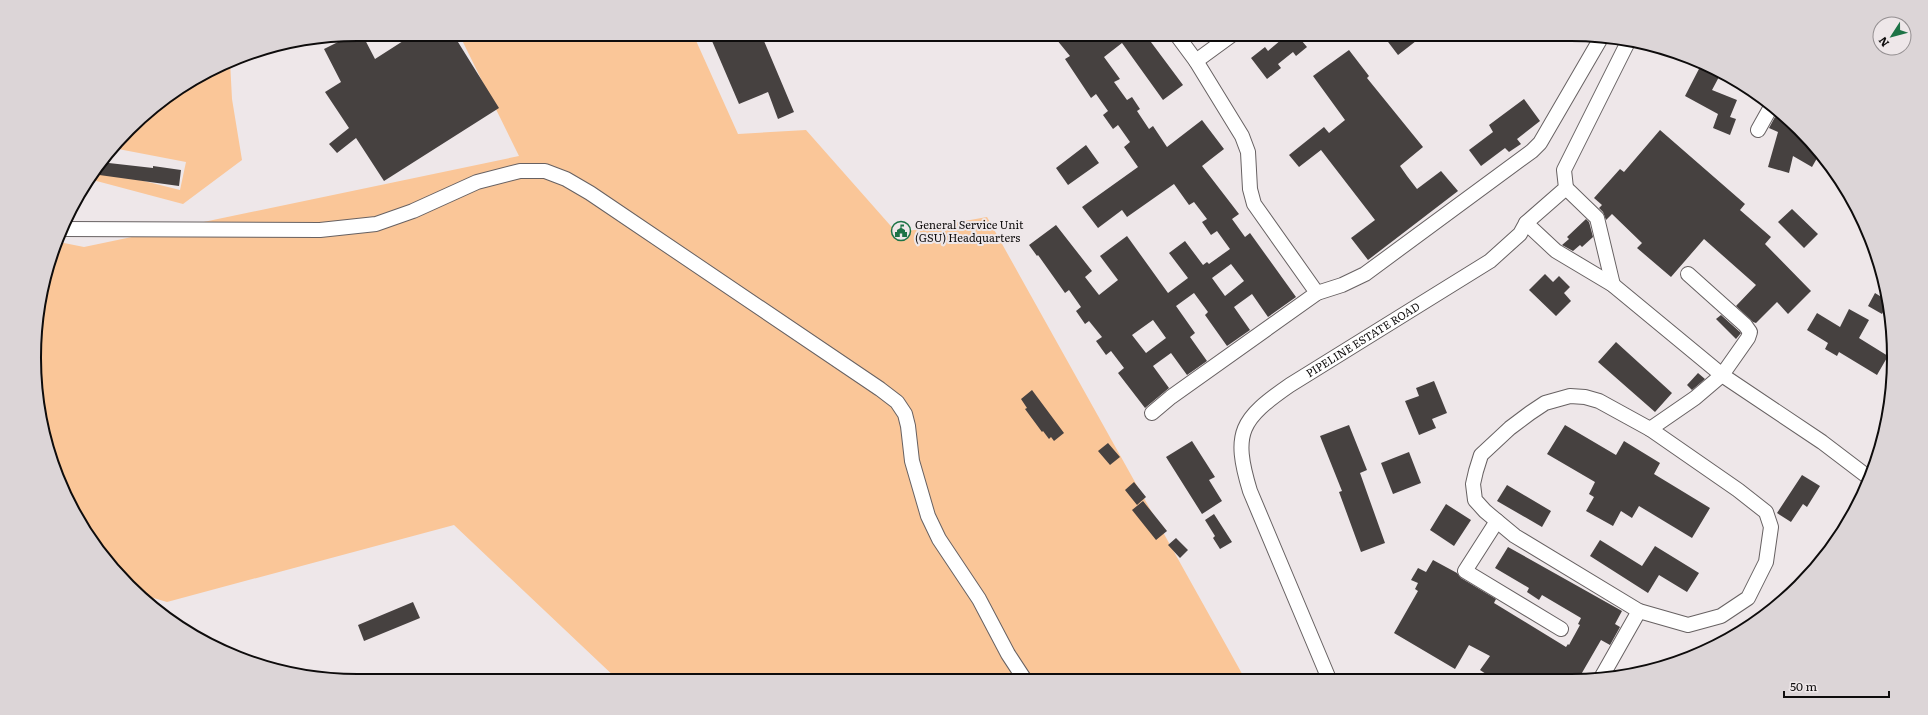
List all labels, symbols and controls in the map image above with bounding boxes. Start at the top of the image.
north arrow [1872,16,1912,56]
text: N [1874,34,1892,51]
place label: General Service Unit (GSU) Headquarters [915,216,1024,245]
public building icon: General Service Unit (GSU) Headquarters [890,220,912,242]
street label: PIPELINE ESTATE ROAD [1302,298,1422,380]
scale bar [1784,673,1889,699]
text: 50 m [1790,677,1817,695]

